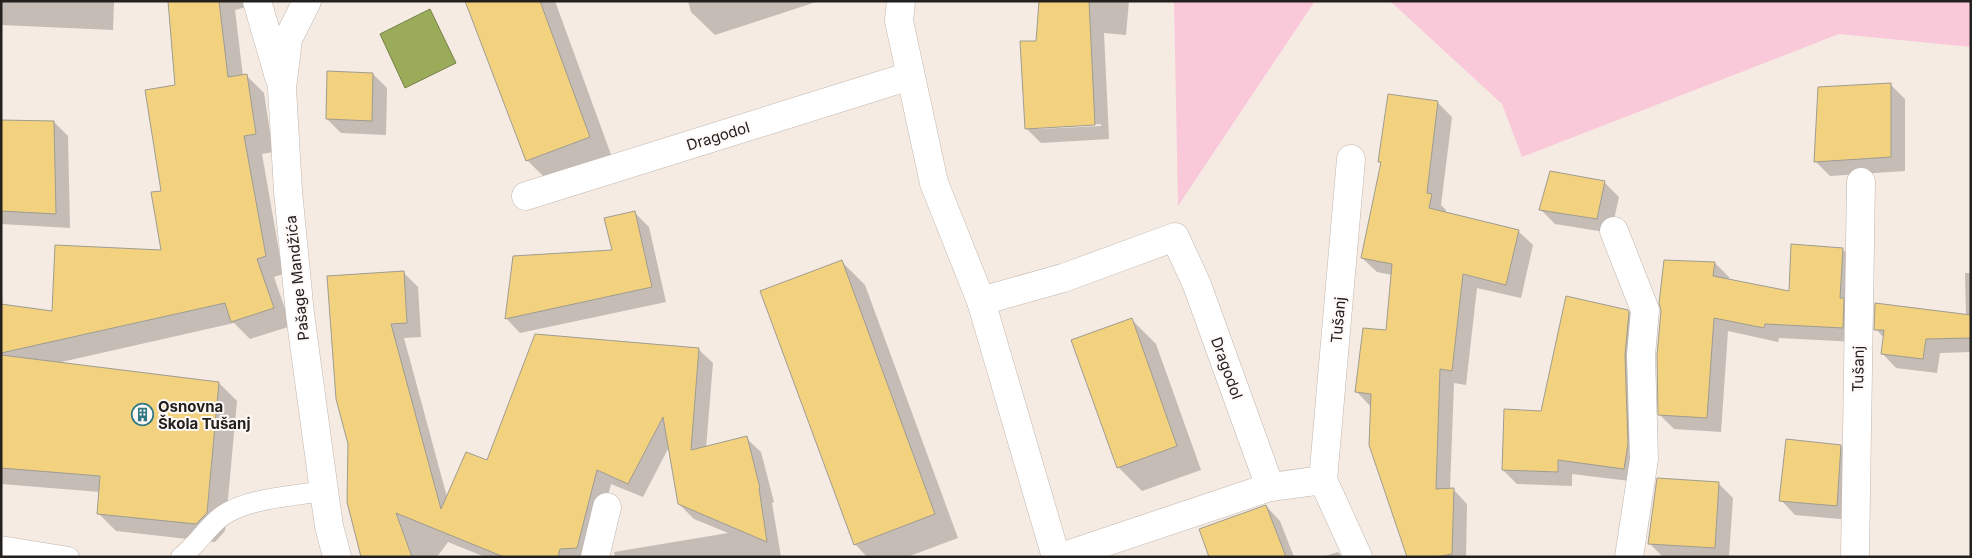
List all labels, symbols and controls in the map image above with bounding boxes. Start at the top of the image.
street label: Dragodol [684,117,752,155]
street label: Pašage Mandžića [281,215,313,341]
street label: Tušanj [1327,296,1349,344]
street label: Dragodol [1207,334,1247,402]
street label: Tušanj [1848,346,1868,392]
place label: Osnovna Škola Tušanj [158,397,250,433]
building icon: Osnovna Škola Tušanj [130,403,154,427]

